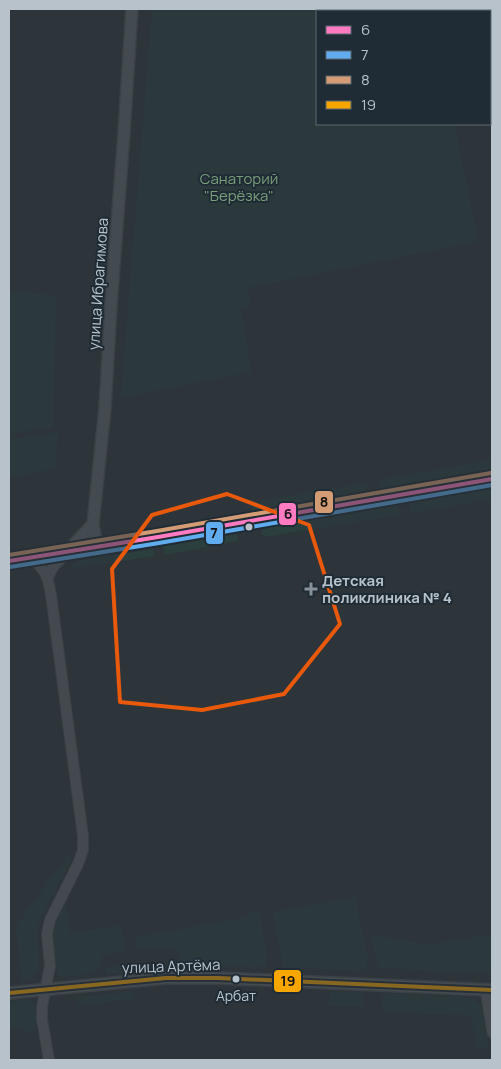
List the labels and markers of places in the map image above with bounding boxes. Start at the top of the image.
unlabelled marker [244,522,254,532]
place label: Детская поликлиника № 4 [322,570,452,608]
marker: Детская поликлиника № 4 [304,582,318,596]
marker: Арбат [231,974,241,984]
place label: Арбат [216,986,256,1005]

